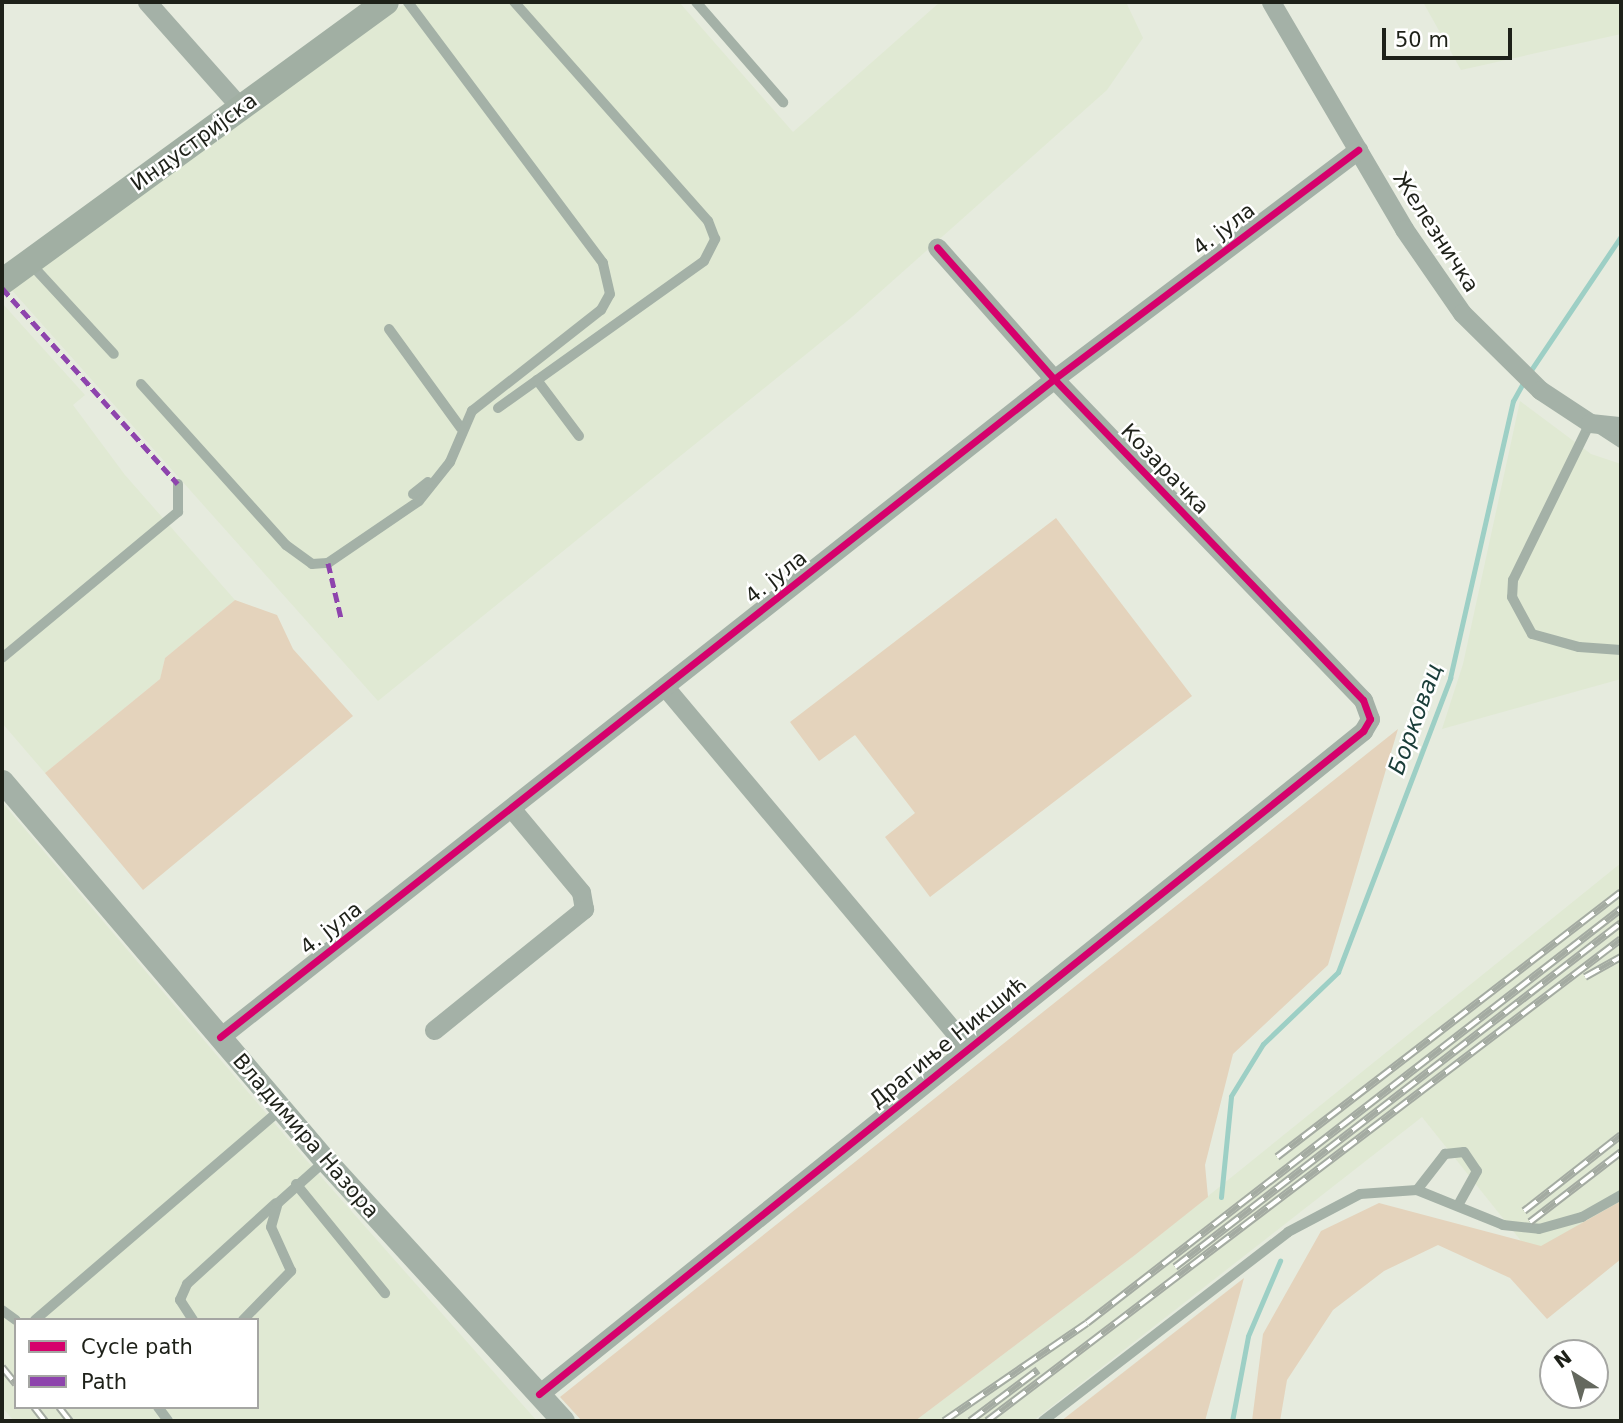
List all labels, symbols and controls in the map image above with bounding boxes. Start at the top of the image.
scale bar [1385,14,1514,58]
text: 50 m [1395,28,1449,52]
street label: Индустријска [126,88,262,196]
street label: Железничка [1388,167,1484,297]
street label: 4. јула [1188,197,1260,261]
street label: Козарачка [1116,419,1214,519]
street label: 4. јула [740,545,812,609]
water label: Борковац [1382,660,1448,778]
street label: 4. јула [295,896,367,960]
street label: Драгиње Никшић [865,971,1031,1113]
street label: Владимира Назора [228,1048,384,1224]
legend [14,1318,259,1409]
text: Cycle path [81,1335,193,1359]
north arrow [1539,1339,1609,1409]
text: N [1550,1345,1576,1372]
text: Path [81,1370,127,1394]

